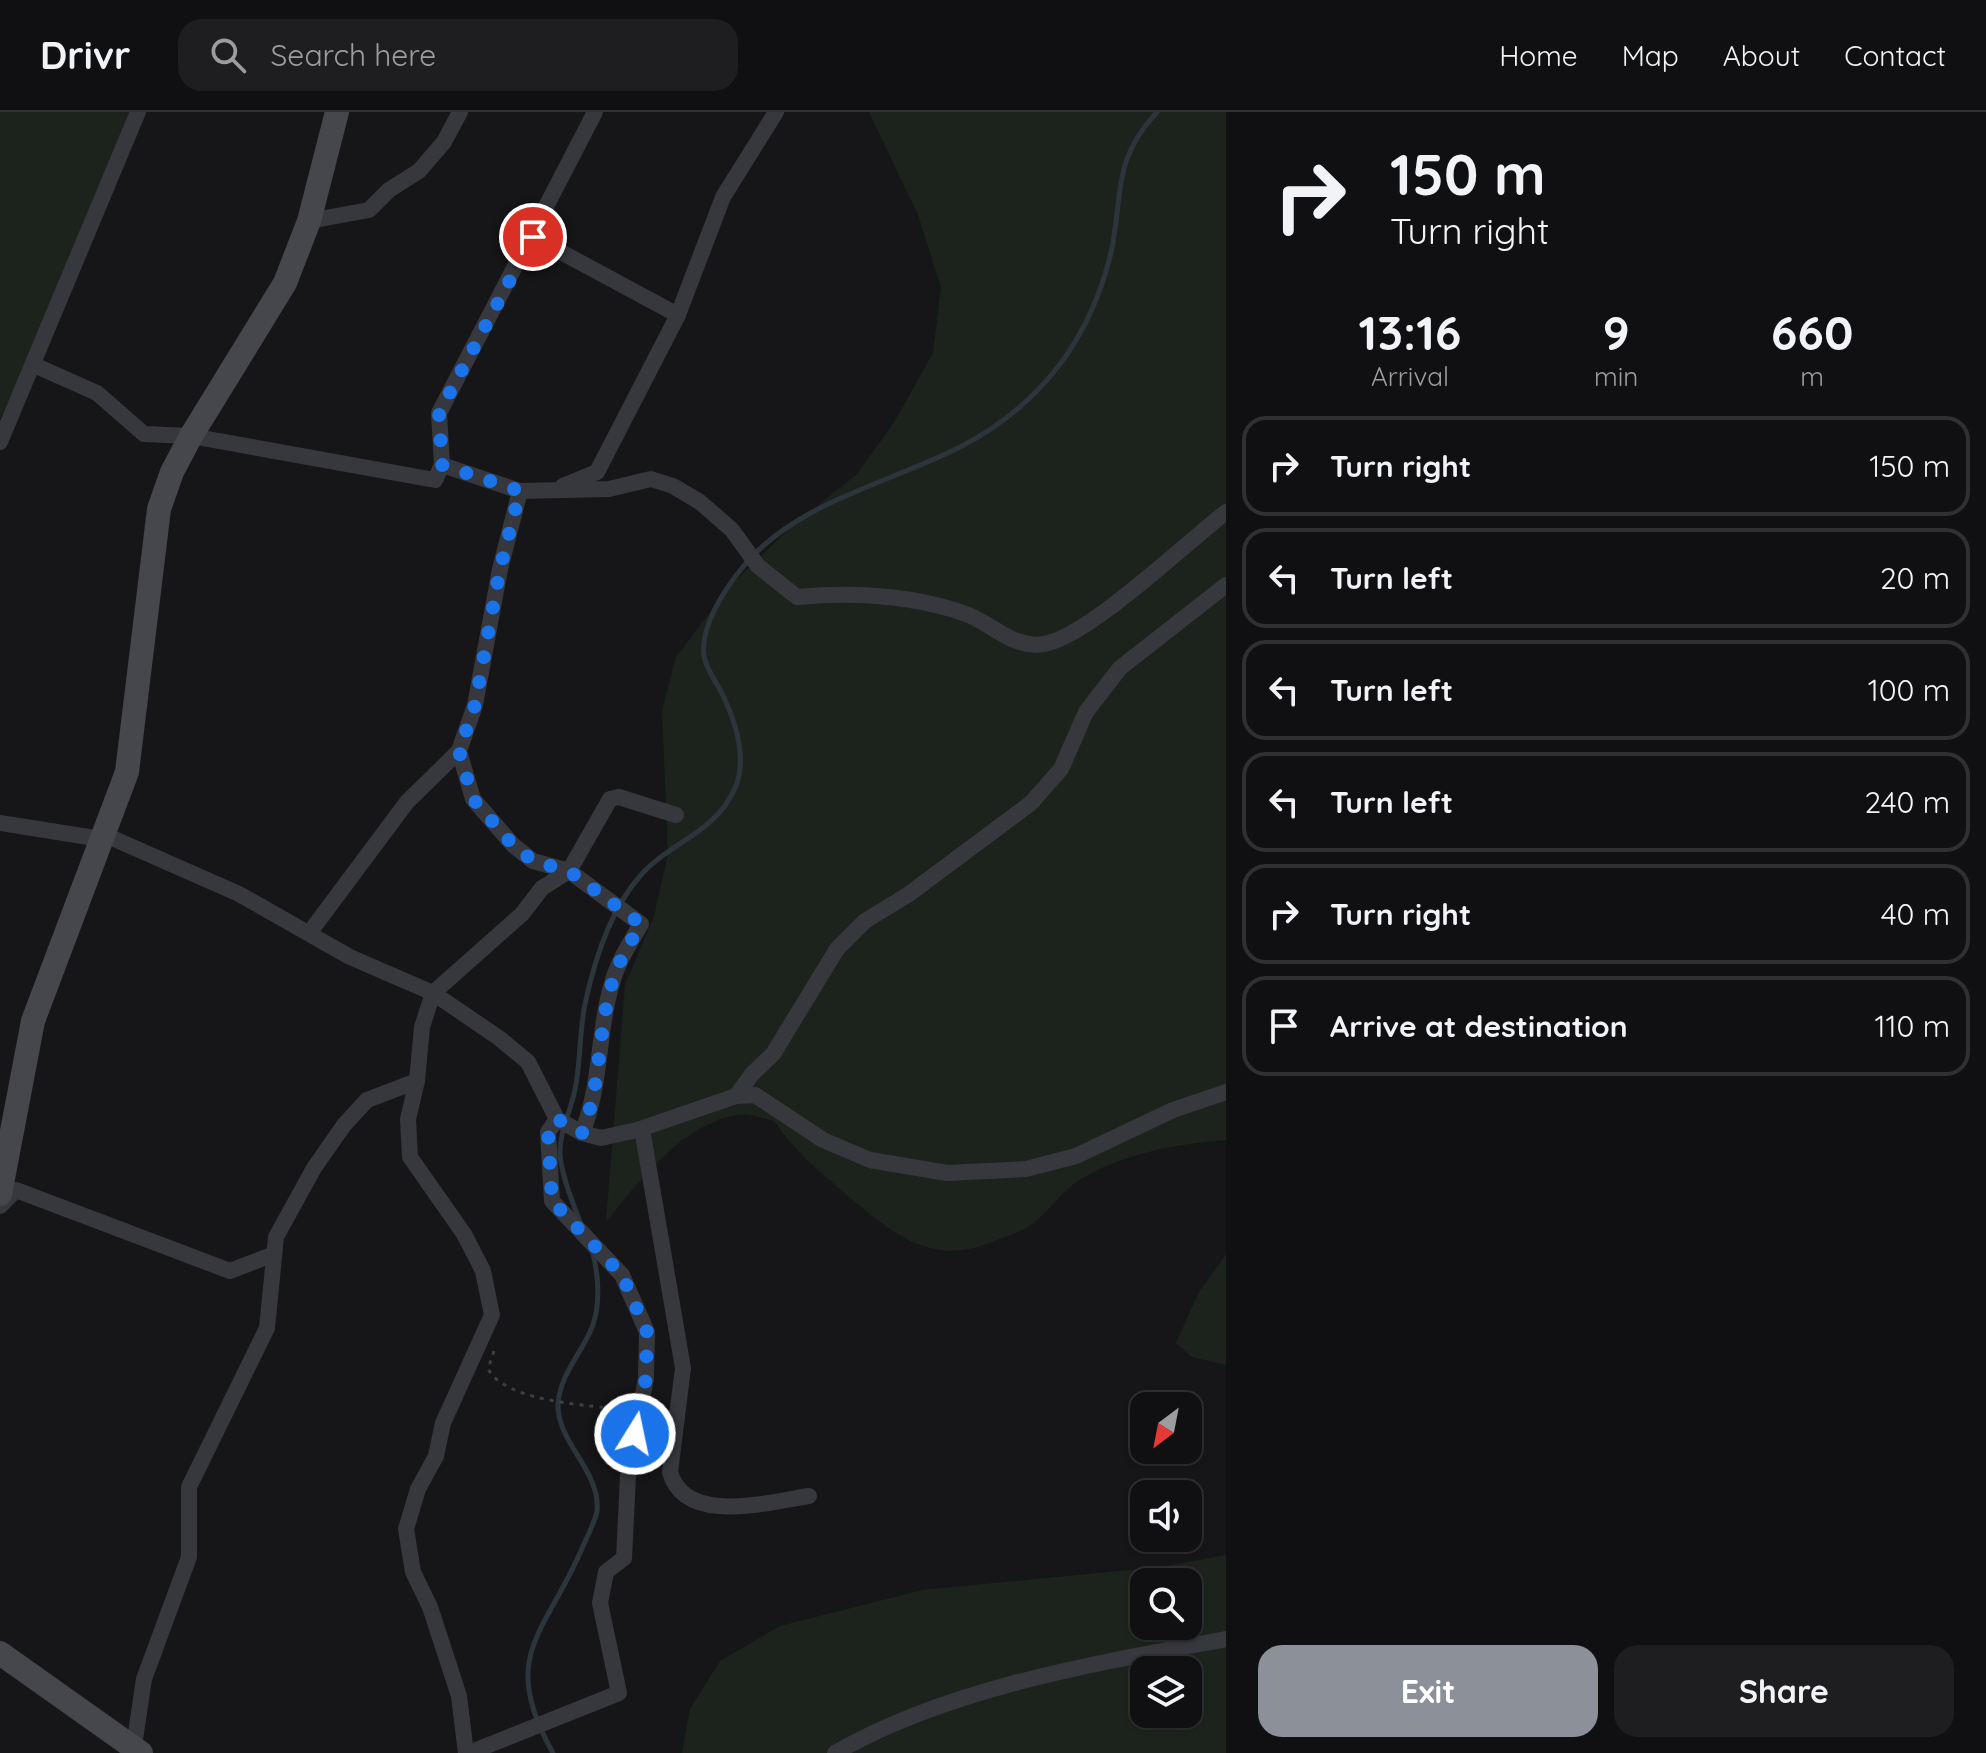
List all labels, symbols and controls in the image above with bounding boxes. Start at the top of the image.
search box [178,19,738,91]
text: Drivr [40,31,130,79]
icon: search [206,33,250,77]
text: Search here [270,36,436,74]
text: Home [1499,38,1578,73]
text: Map [1622,38,1679,73]
text: About [1723,38,1800,73]
text: Contact [1844,38,1946,73]
text: 150 m [1390,139,1546,209]
icon: right [1258,144,1362,248]
pin [499,203,567,271]
text: Turn right [1390,208,1549,253]
icon: arrive [511,215,555,259]
text: 13:16 [1359,302,1461,362]
text: 9 [1602,302,1630,362]
text: 660 [1771,302,1853,362]
text: Arrival [1371,360,1449,393]
text: min [1594,360,1638,393]
text: m [1800,360,1824,393]
icon: right [1262,444,1306,488]
text: Turn right [1330,447,1471,485]
text: 150 m [1869,447,1950,485]
icon: left [1262,556,1306,600]
text: Turn left [1330,559,1453,597]
text: 20 m [1880,559,1950,597]
icon: left [1262,668,1306,712]
text: Turn left [1330,671,1453,709]
text: 100 m [1868,671,1950,709]
icon: left [1262,780,1306,824]
text: Turn left [1330,783,1453,821]
text: 240 m [1865,783,1950,821]
icon: right [1262,892,1306,936]
text: Turn right [1330,895,1471,933]
text: 40 m [1881,895,1950,933]
icon: arrive [1262,1004,1306,1048]
text: Arrive at destination [1330,1007,1628,1045]
text: 110 m [1874,1007,1950,1045]
position arrow [593,1392,677,1476]
north arrow [1130,1392,1202,1464]
map controls [1130,1392,1202,1728]
button: sound [1130,1480,1202,1552]
button: search [1130,1568,1202,1640]
button: Exit [1258,1645,1598,1737]
button: Share [1614,1645,1954,1737]
button: layers [1130,1656,1202,1728]

